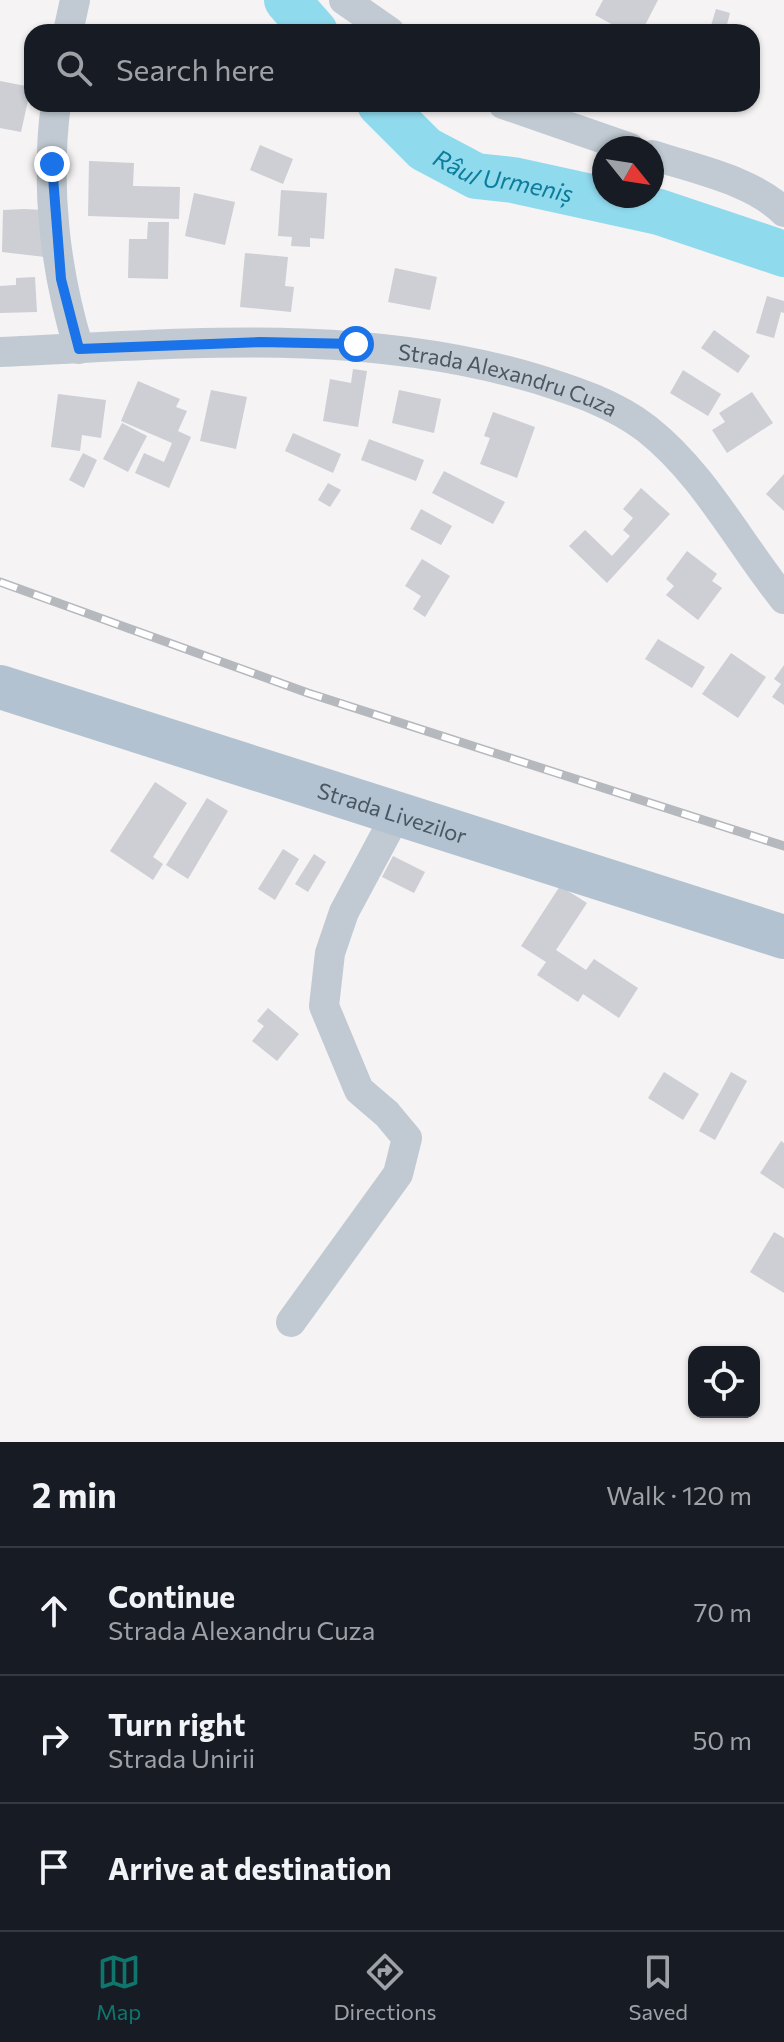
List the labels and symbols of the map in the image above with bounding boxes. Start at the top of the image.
north arrow [592,136,664,208]
water label: Râul Urmeniș [429,142,576,209]
route end [34,146,70,182]
route start [338,326,374,362]
street label: Strada Alexandru Cuza [397,337,622,421]
street label: Strada Livezilor [314,776,471,849]

